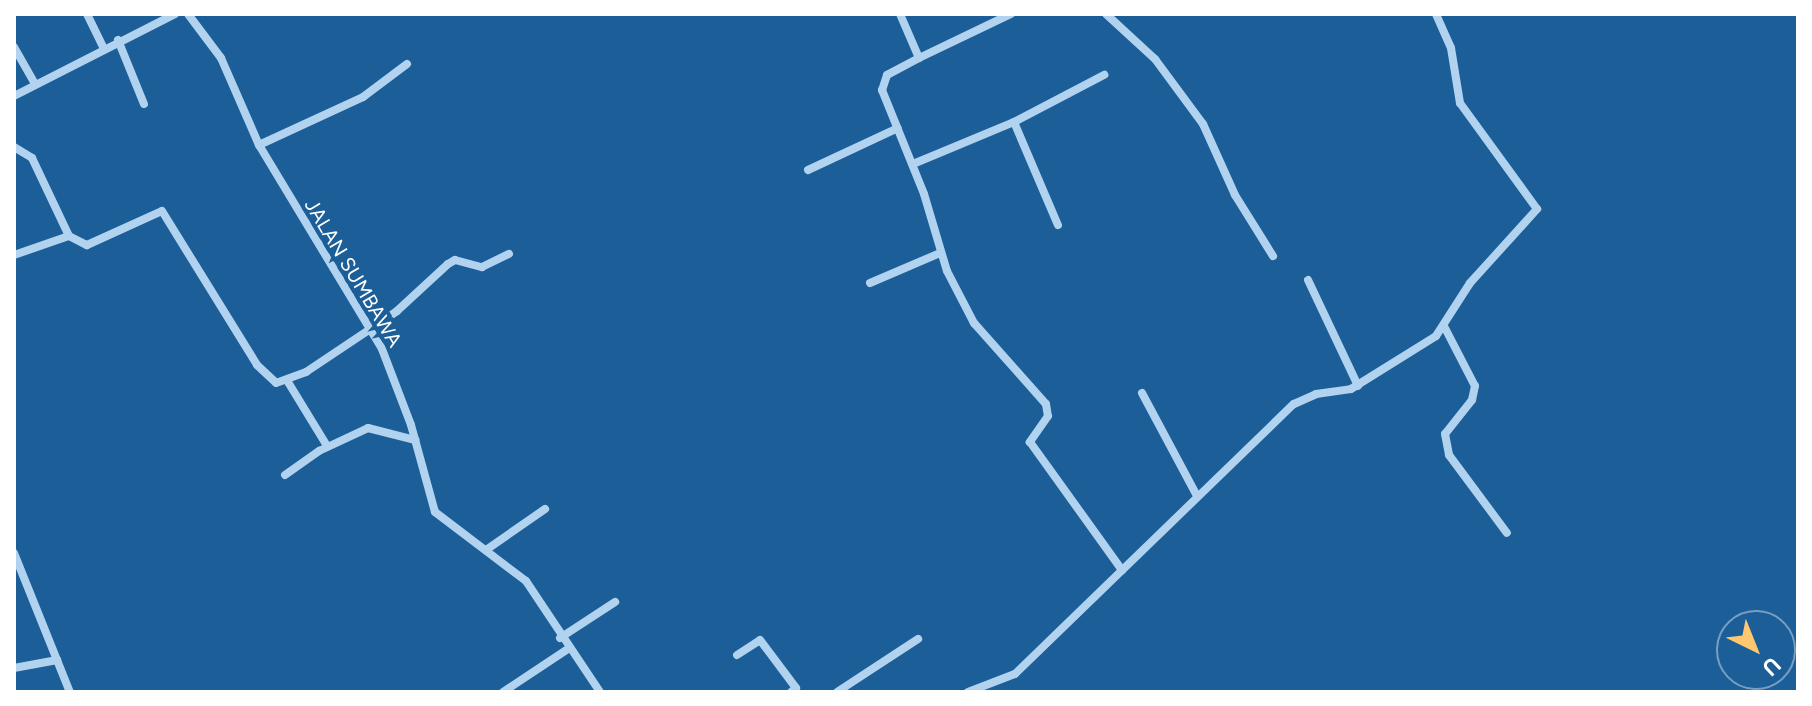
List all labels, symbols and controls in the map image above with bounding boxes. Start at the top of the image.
street label: JALAN SUMBAWA [299,195,407,351]
north arrow [1716,610,1796,690]
text: U [1756,651,1786,682]

